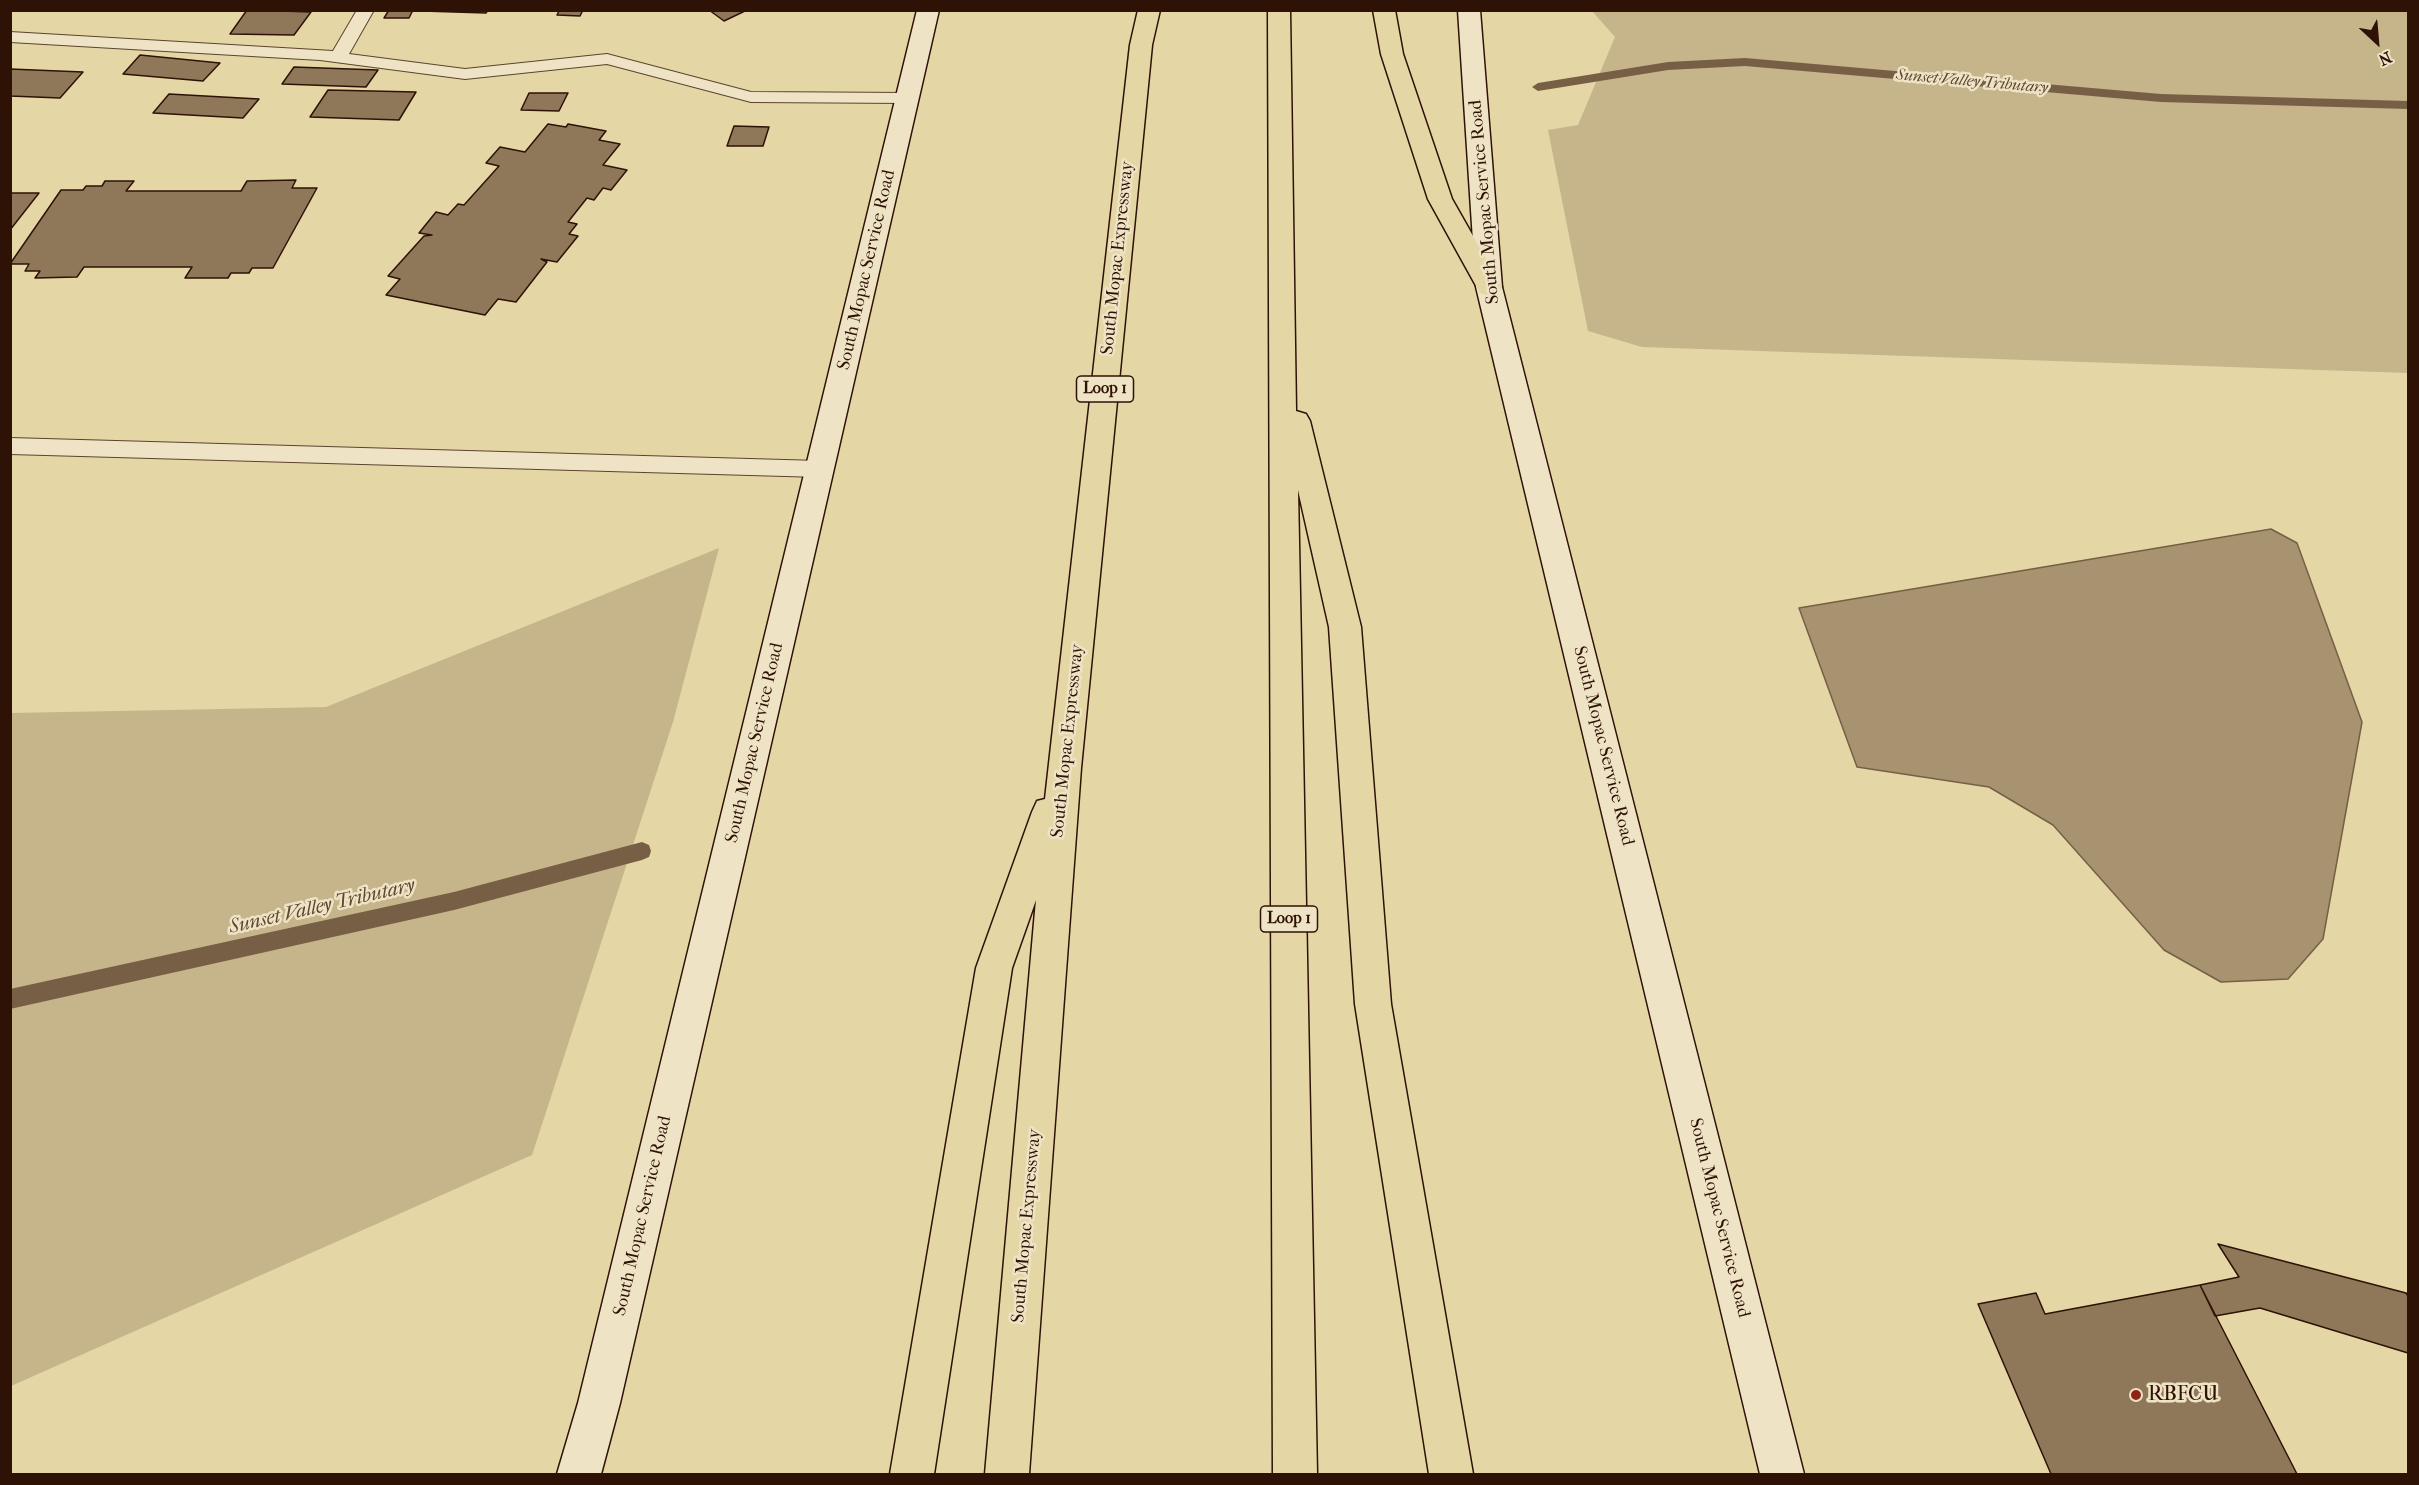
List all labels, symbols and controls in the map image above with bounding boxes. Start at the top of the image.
north arrow [2347,12,2407,72]
text: N [2375,47,2395,70]
water label: Sunset Valley Tributary [1895,66,2049,98]
street label: South Mopac Service Road [1465,99,1505,305]
street label: South Mopac Expressway [1097,160,1139,356]
street label: South Mopac Service Road [833,168,901,372]
road number: Loop 1 [1076,376,1134,402]
street label: South Mopac Service Road [721,641,789,845]
street label: South Mopac Expressway [1047,643,1089,839]
street label: South Mopac Service Road [1568,644,1638,848]
water label: Sunset Valley Tributary [227,874,417,940]
road number: Loop 1 [1260,906,1318,932]
street label: South Mopac Service Road [609,1114,677,1318]
street label: South Mopac Service Road [1684,1116,1754,1320]
street label: South Mopac Expressway [1008,1128,1046,1324]
place label: RBFCU [2148,1382,2218,1408]
marker: RBFCU [2129,1388,2143,1402]

